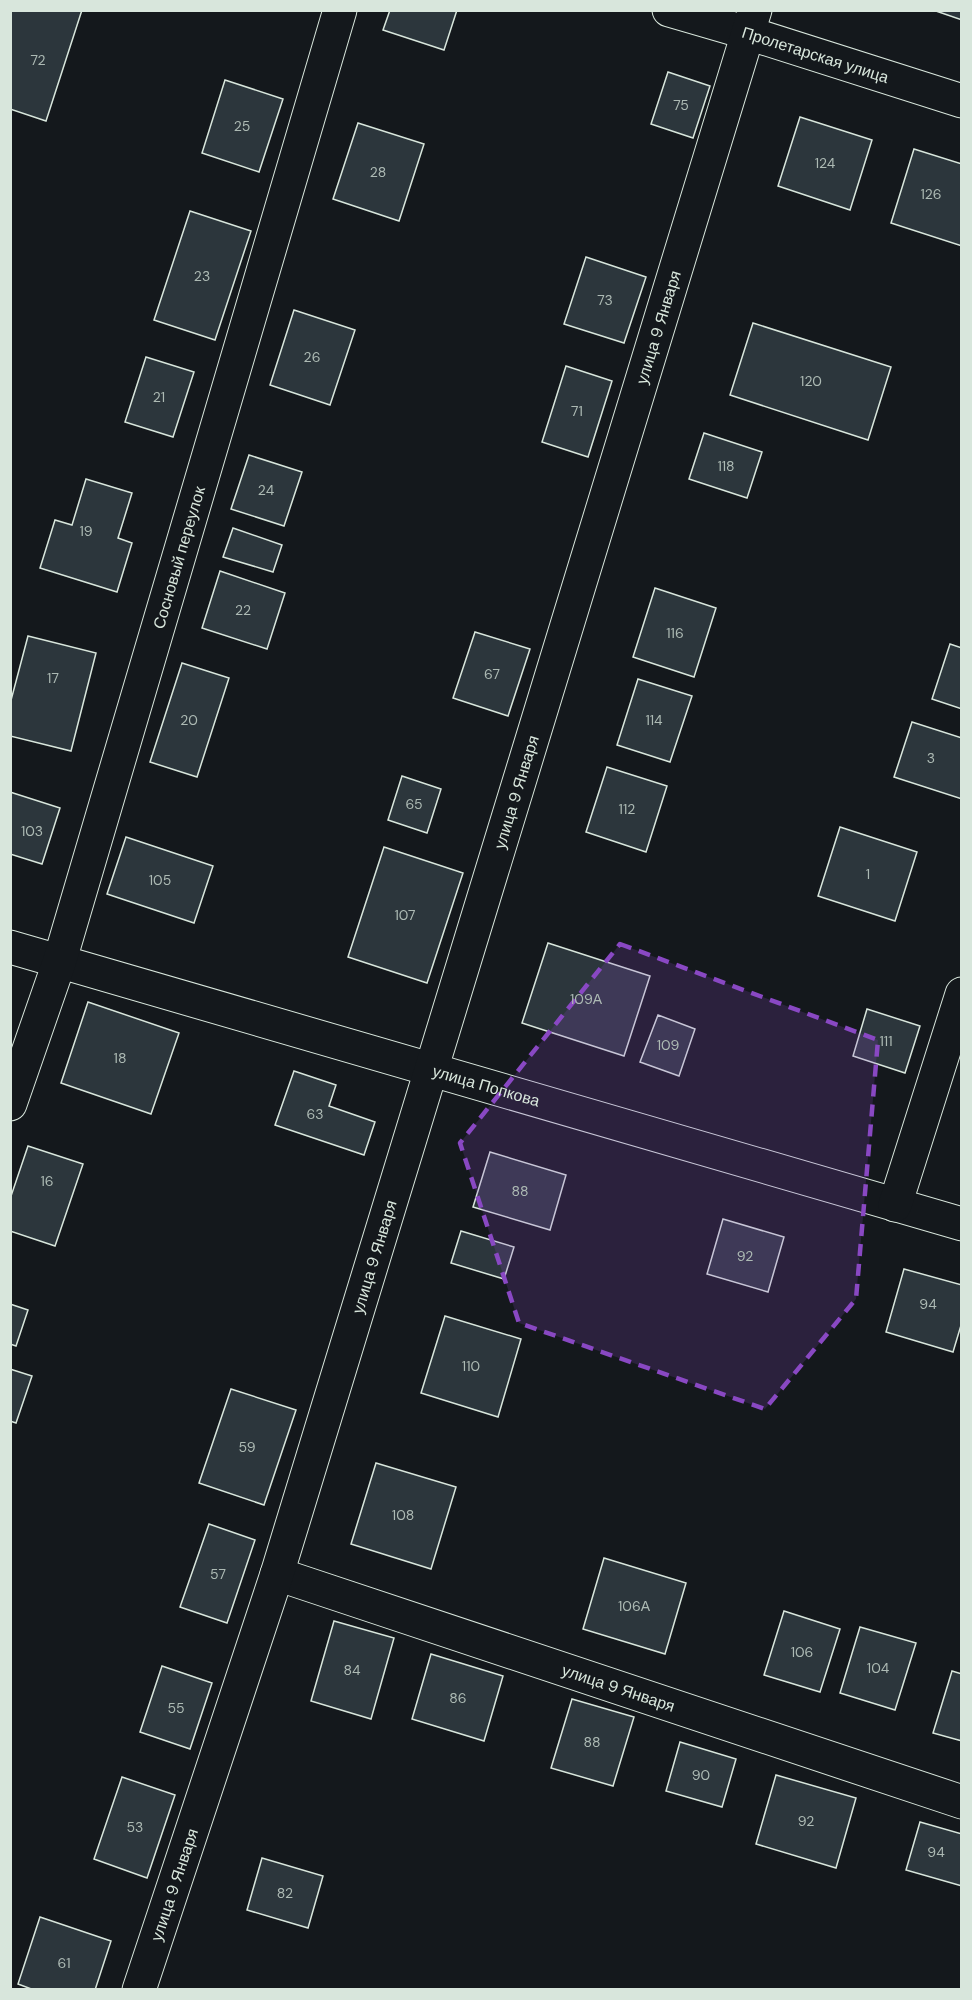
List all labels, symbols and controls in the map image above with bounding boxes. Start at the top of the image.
street label: Пролетарская улица [739,22,891,88]
house number: 72 [30,51,46,69]
house number: 75 [673,96,689,114]
house number: 25 [234,117,250,135]
house number: 124 [815,154,836,172]
house number: 28 [370,163,386,181]
house number: 126 [920,185,942,203]
house number: 23 [194,267,210,285]
street label: улица 9 Января [631,268,686,387]
house number: 73 [597,291,613,309]
house number: 26 [304,348,320,366]
house number: 120 [800,372,822,390]
house number: 21 [153,388,165,406]
house number: 71 [571,402,583,420]
house number: 118 [717,457,735,475]
house number: 24 [258,481,275,499]
street label: Сосновый переулок [148,483,210,631]
house number: 19 [79,522,93,540]
house number: 22 [235,601,251,619]
house number: 116 [666,624,684,642]
house number: 67 [484,665,500,683]
house number: 17 [47,669,59,687]
house number: 20 [180,711,198,729]
house number: 114 [645,711,663,729]
street label: улица 9 Января [489,733,544,851]
house number: 3 [927,749,935,767]
house number: 65 [405,795,423,813]
house number: 112 [619,800,635,818]
house number: 103 [21,822,43,840]
house number: 1 [866,865,870,883]
house number: 105 [149,871,171,889]
house number: 107 [394,906,416,924]
house number: 109А [570,990,603,1008]
house number: 111 [879,1032,893,1050]
house number: 109 [657,1036,680,1054]
house number: 18 [114,1049,126,1067]
street label: улица Попкова [430,1061,542,1112]
house number: 63 [306,1105,324,1123]
house number: 16 [40,1172,54,1190]
house number: 88 [511,1182,529,1200]
street label: улица 9 Января [347,1198,402,1316]
house number: 92 [737,1247,753,1265]
house number: 94 [919,1295,937,1313]
house number: 110 [462,1357,480,1375]
house number: 59 [239,1438,256,1456]
house number: 108 [392,1506,414,1524]
house number: 57 [210,1565,226,1583]
house number: 106А [618,1597,651,1615]
house number: 106 [791,1643,813,1661]
house number: 104 [867,1659,890,1677]
street label: улица 9 Января [559,1660,678,1717]
house number: 84 [343,1661,361,1679]
house number: 86 [449,1689,467,1707]
house number: 55 [167,1699,185,1717]
house number: 88 [583,1733,601,1751]
house number: 90 [692,1766,710,1784]
house number: 92 [798,1812,814,1830]
house number: 53 [127,1818,143,1836]
street label: улица 9 Января [146,1826,203,1944]
house number: 94 [927,1843,945,1861]
house number: 82 [277,1884,293,1902]
house number: 61 [57,1954,71,1972]

